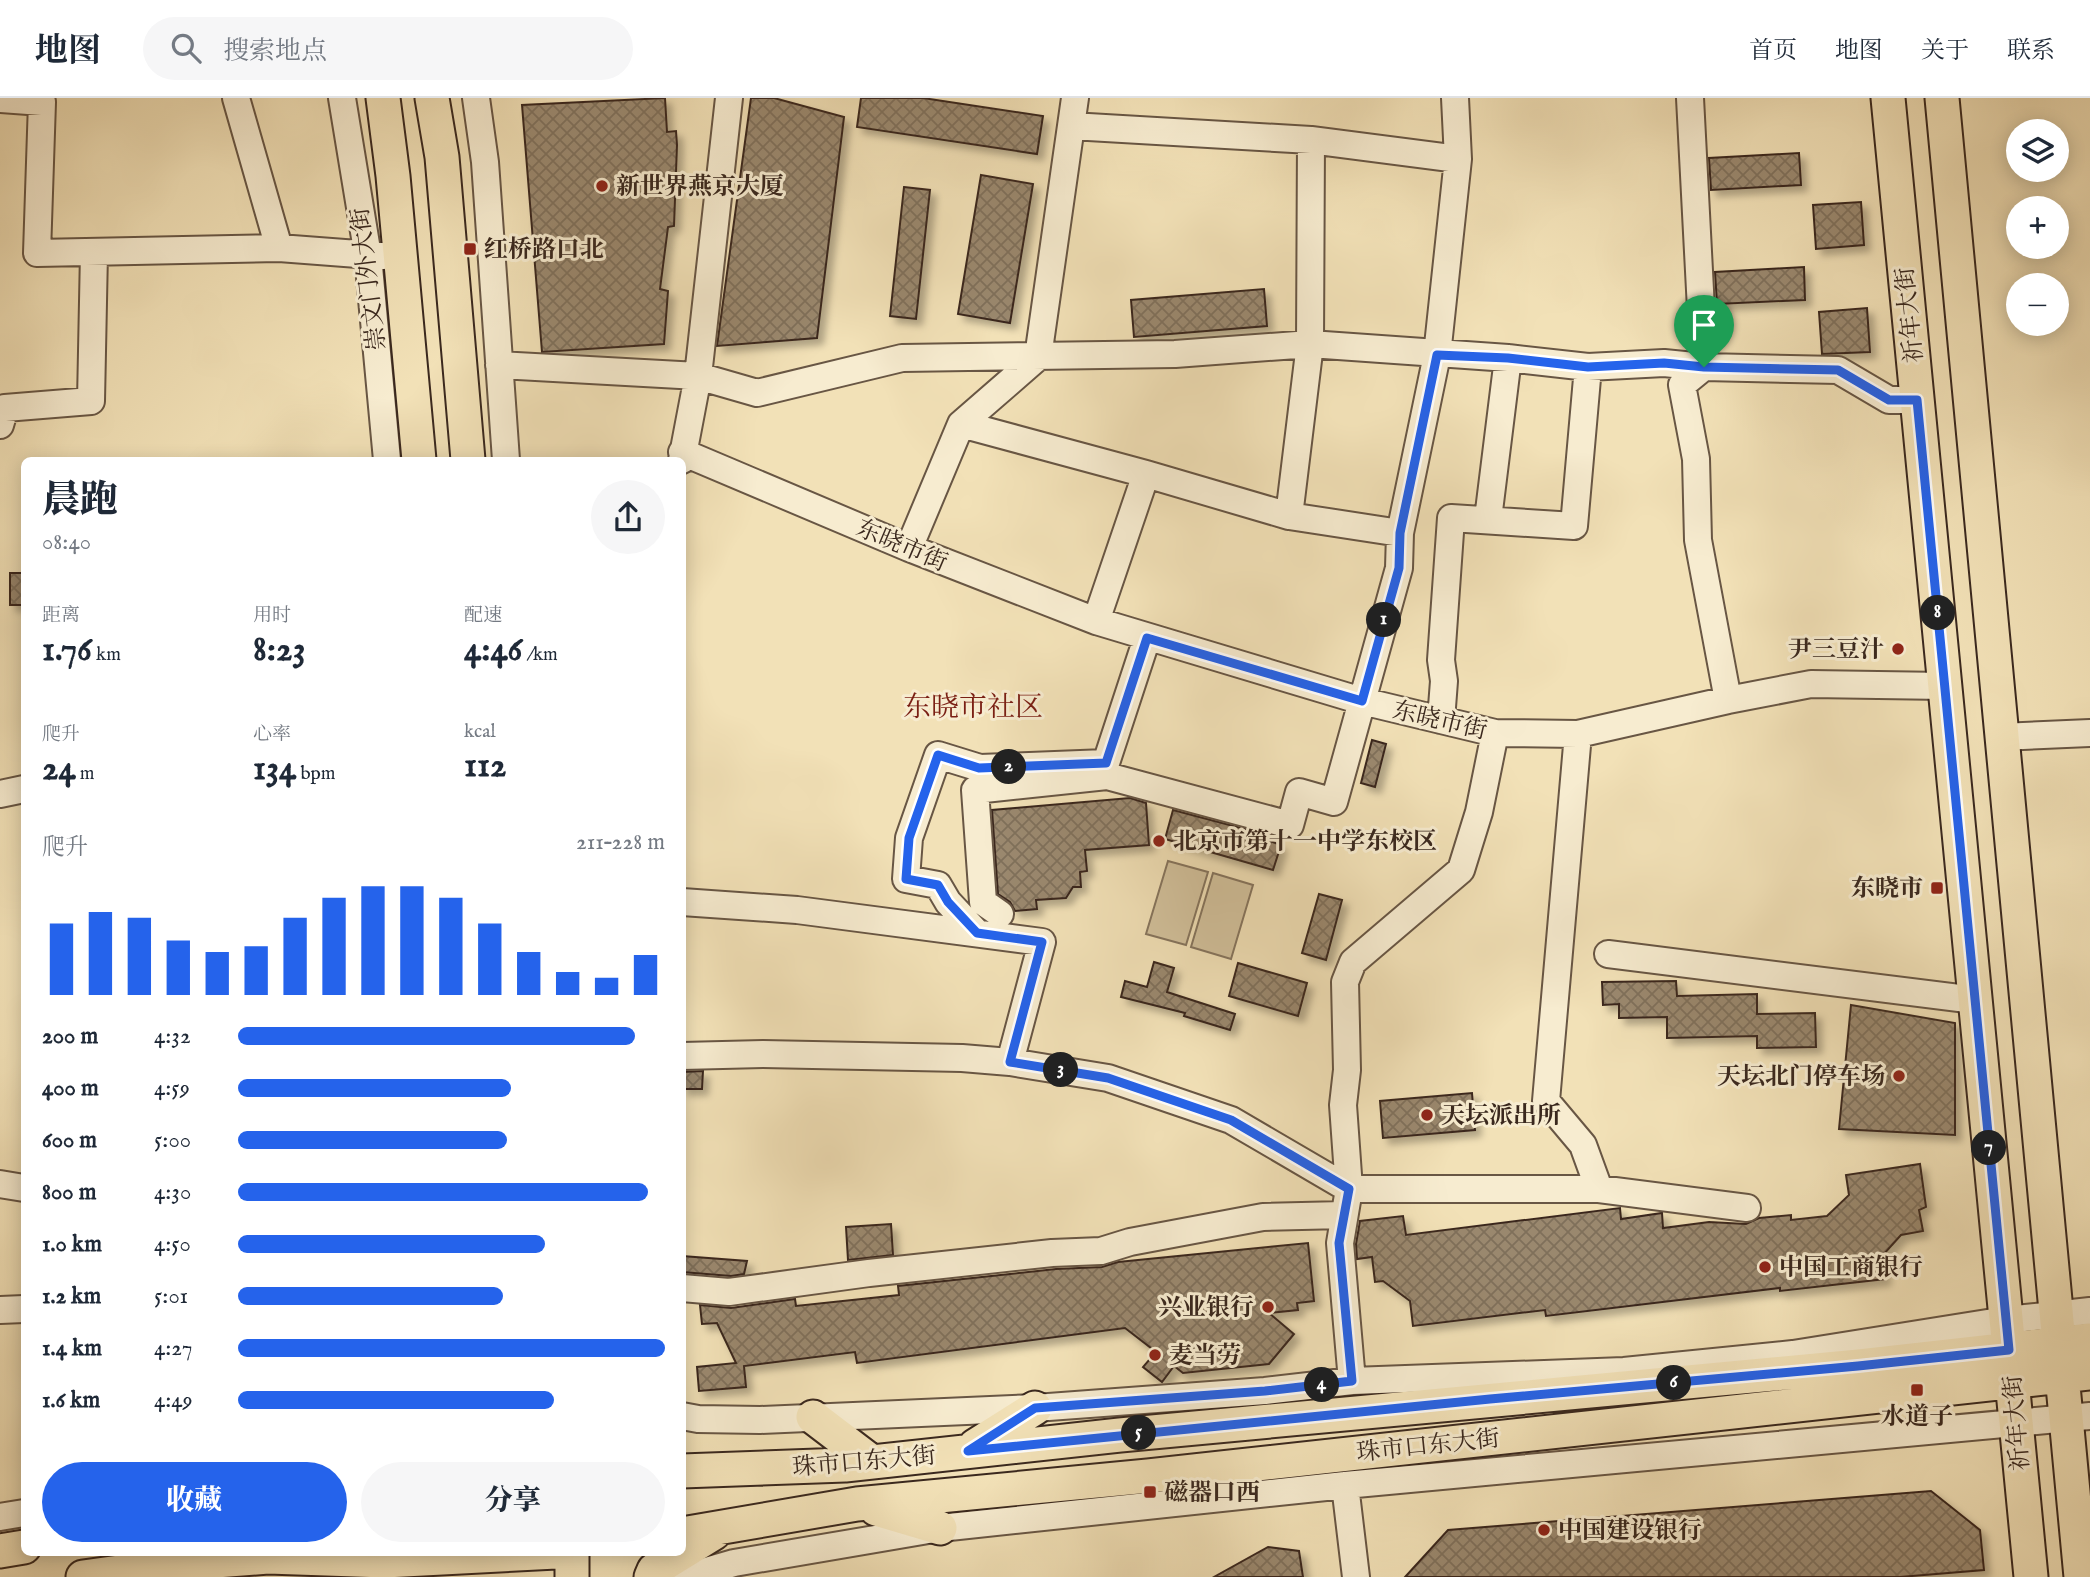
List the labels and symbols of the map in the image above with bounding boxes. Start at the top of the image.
place label: 新世界燕京大厦 [616,172,784,203]
marker: 新世界燕京大厦 [594,178,610,194]
street label: 崇文门外大街 [345,205,394,352]
place label: 红桥路口北 [484,235,604,266]
marker: 红桥路口北 [462,241,478,257]
street label: 祈年大街 [1890,265,1931,364]
pin [1674,295,1734,367]
street label: 东晓市街 [851,513,952,579]
pin: 8 [1920,596,1955,630]
pin: 1 [1366,602,1402,638]
place label: 尹三豆汁 [1788,635,1884,666]
marker: 尹三豆汁 [1890,641,1906,657]
district label: 东晓市社区 [903,691,1043,726]
street label: 东晓市街 [1389,696,1490,747]
pin: 2 [992,750,1026,784]
place label: 北京市第十一中学东校区 [1173,827,1437,858]
marker: 北京市第十一中学东校区 [1151,833,1167,849]
place label: 东晓市 [1851,874,1923,905]
marker: 东晓市 [1929,880,1945,896]
pin: 3 [1044,1052,1078,1088]
place label: 天坛北门停车场 [1717,1062,1885,1093]
marker: 天坛北门停车场 [1891,1068,1907,1084]
place label: 天坛派出所 [1441,1101,1561,1132]
marker: 天坛派出所 [1419,1107,1435,1123]
pin: 7 [1972,1130,2007,1166]
place label: 中国工商银行 [1779,1253,1923,1284]
marker: 中国工商银行 [1757,1259,1773,1275]
place label: 兴业银行 [1158,1293,1254,1324]
marker: 兴业银行 [1260,1299,1276,1315]
place label: 麦当劳 [1169,1341,1241,1372]
marker: 麦当劳 [1147,1347,1163,1363]
pin: 6 [1656,1366,1692,1400]
pin: 4 [1304,1368,1340,1402]
street label: 祈年大街 [1998,1374,2037,1472]
marker: 水道子 [1909,1382,1925,1398]
place label: 水道子 [1881,1402,1953,1433]
pin: 5 [1122,1416,1156,1450]
street label: 珠市口东大街 [1355,1424,1501,1469]
street label: 珠市口东大街 [791,1441,937,1484]
place label: 磁器口西 [1164,1478,1260,1509]
marker: 磁器口西 [1142,1484,1158,1500]
place label: 中国建设银行 [1558,1516,1702,1547]
marker: 中国建设银行 [1536,1522,1552,1538]

